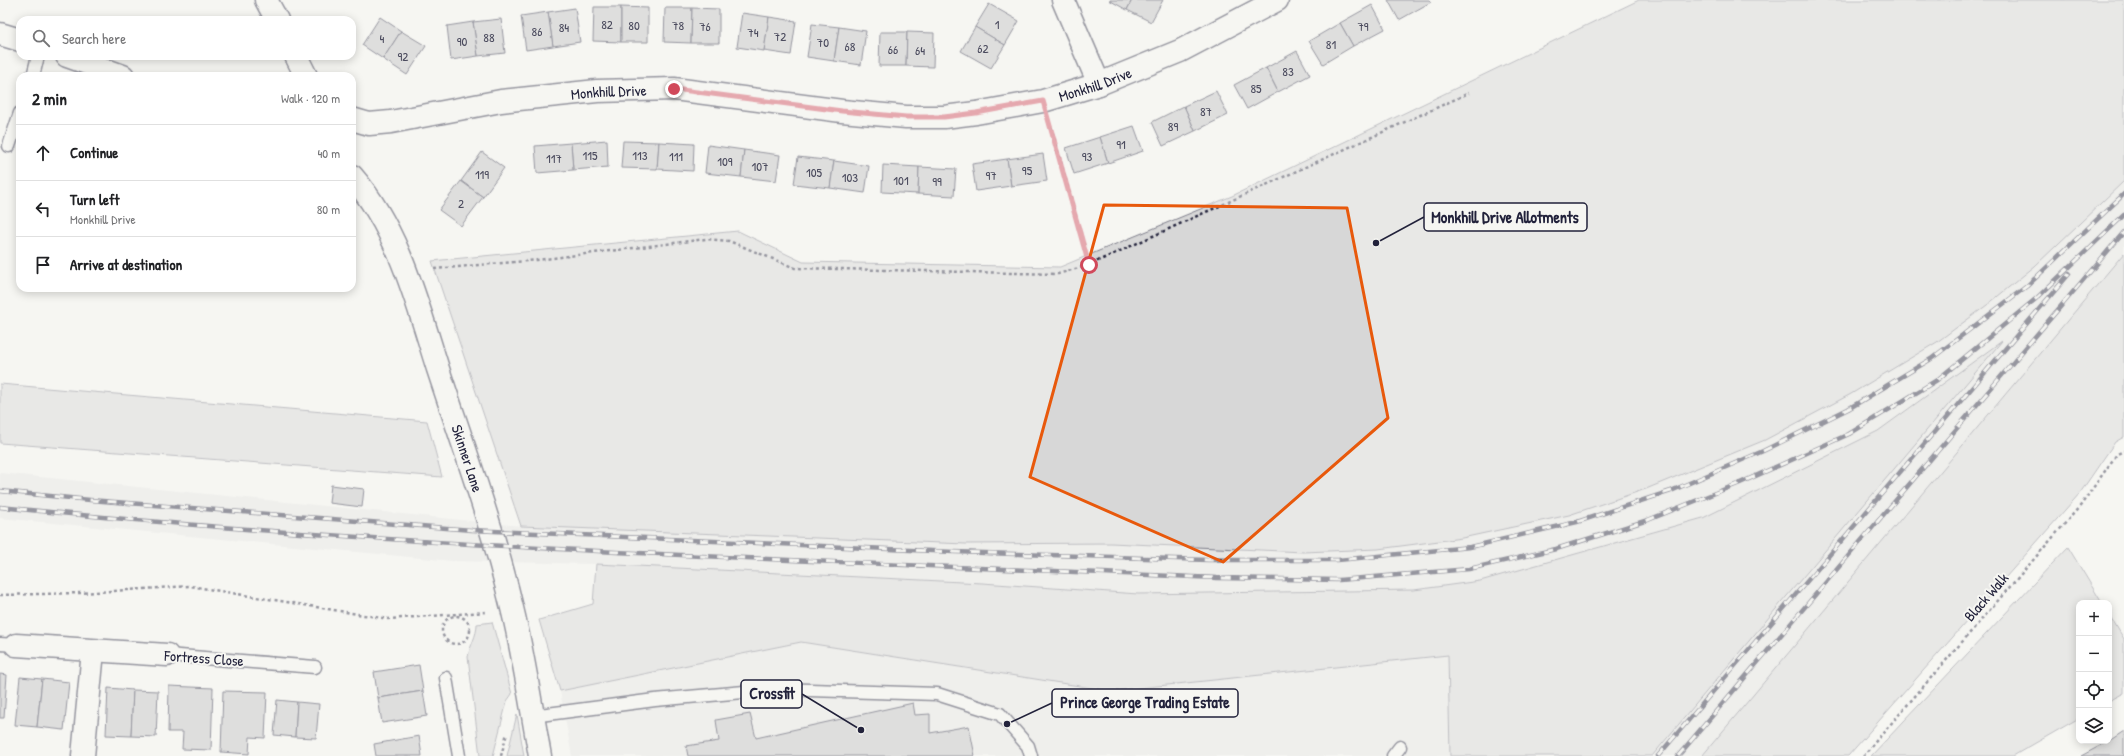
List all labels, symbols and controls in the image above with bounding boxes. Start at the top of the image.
house number: 82 [601,15,613,33]
house number: 1 [995,15,1000,33]
search box [16,16,356,60]
house number: 80 [628,16,640,34]
house number: 78 [672,16,684,34]
house number: 76 [699,17,711,35]
house number: 79 [1357,17,1369,35]
house number: 84 [559,18,569,36]
house number: 86 [532,22,542,40]
house number: 74 [747,23,759,41]
icon: search [30,27,52,49]
house number: 72 [774,27,786,45]
text: Search here [62,28,126,49]
house number: 88 [483,28,495,46]
house number: 4 [380,29,385,47]
house number: 90 [457,32,467,50]
house number: 70 [817,33,829,51]
house number: 81 [1326,35,1336,53]
house number: 68 [845,37,856,55]
house number: 62 [977,39,989,57]
house number: 66 [888,40,898,58]
house number: 64 [915,41,925,59]
house number: 92 [398,47,408,65]
street label: Monkhill Drive [1056,61,1135,106]
house number: 83 [1282,62,1294,80]
street label: Monkhill Drive [570,79,647,104]
house number: 85 [1250,79,1262,97]
route end [665,80,683,98]
text: 2 min [32,87,67,110]
text: Walk · 120 m [281,89,340,107]
house number: 87 [1200,102,1212,120]
house number: 89 [1168,117,1178,135]
house number: 91 [1116,135,1126,153]
icon: ahead [32,142,54,164]
text: Continue [70,142,118,163]
text: 40 m [317,144,340,162]
house number: 115 [583,146,598,164]
house number: 113 [632,146,648,164]
house number: 111 [669,147,683,165]
house number: 93 [1082,147,1092,165]
house number: 117 [546,149,562,167]
house number: 109 [717,152,733,170]
house number: 107 [752,157,768,175]
house number: 95 [1022,161,1033,179]
house number: 105 [806,163,823,181]
house number: 119 [475,165,489,183]
house number: 97 [985,166,997,184]
house number: 103 [842,168,858,186]
house number: 101 [893,171,909,189]
house number: 99 [932,172,942,190]
text: Turn left [70,189,120,210]
house number: 2 [458,194,464,212]
icon: left [32,198,54,220]
text: 80 m [317,200,340,218]
callout: Monkhill Drive Allotments [1424,203,1587,231]
text: Monkhill Drive Allotments [1431,206,1579,228]
text: Monkhill Drive [70,210,136,228]
icon: arrive [32,254,54,276]
text: Arrive at destination [70,254,182,275]
route start [1080,256,1098,274]
street label: Skinner Lane [447,422,489,494]
street label: Black Walk [1959,568,2013,626]
map controls [2076,600,2112,744]
button: + [2076,600,2112,636]
button: − [2076,636,2112,672]
street label: Fortress Close [163,645,244,671]
button: locate [2076,672,2112,708]
callout: Crossfit [741,680,802,708]
text: Crossfit [749,682,795,704]
callout: Prince George Trading Estate [1052,689,1238,717]
text: Prince George Trading Estate [1060,691,1230,714]
button: layers [2076,708,2112,744]

